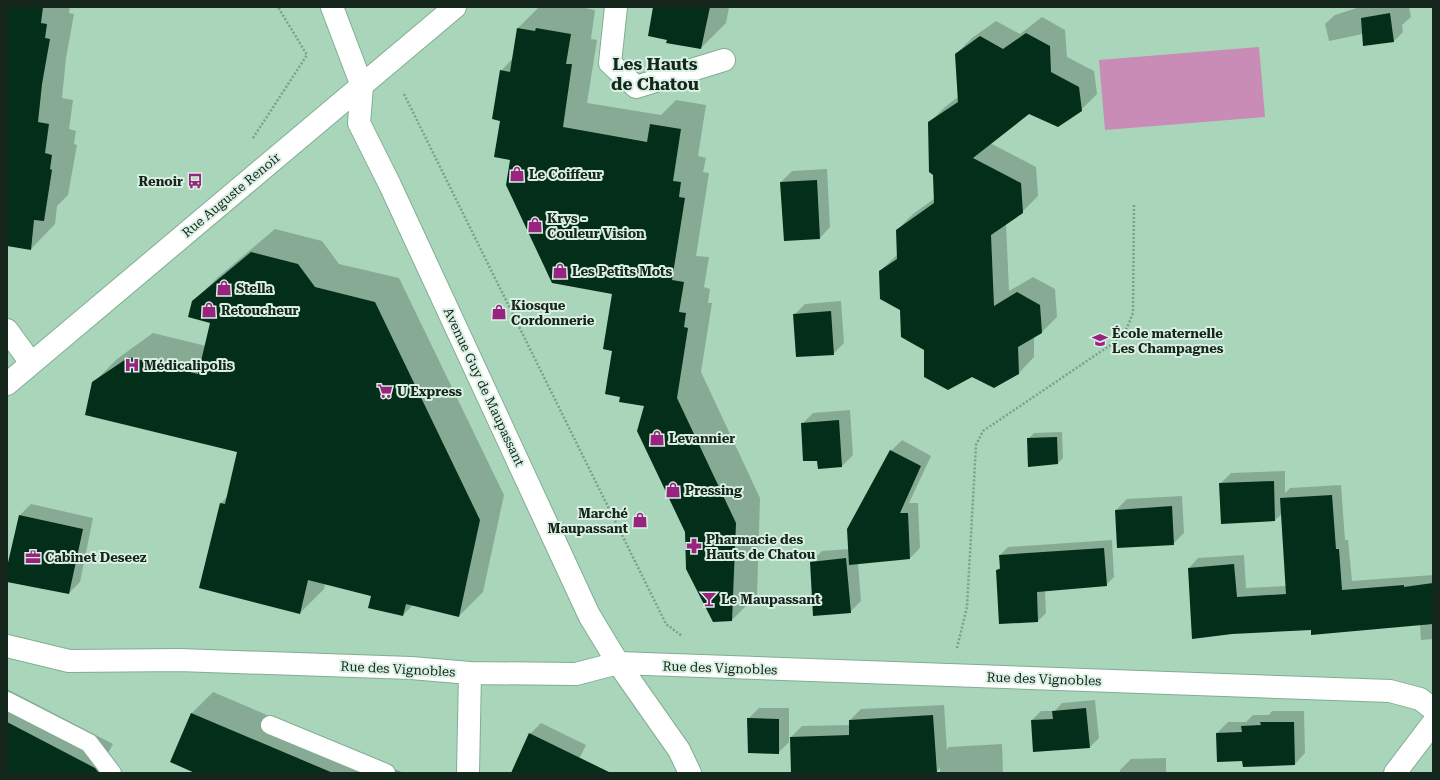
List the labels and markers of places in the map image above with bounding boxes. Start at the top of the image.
shop icon: Le Coiffeur [508,165,526,183]
place label: Le Coiffeur [529,167,602,182]
bus stop icon: Renoir [186,172,204,190]
place label: Renoir [139,174,183,189]
place label: Krys - Couleur Vision [547,211,645,241]
shop icon: Krys - Couleur Vision [526,216,544,234]
shop icon: Les Petits Mots [551,262,569,280]
place label: Les Petits Mots [572,264,672,279]
shop icon: Stella [215,279,233,297]
place label: Stella [236,281,273,296]
place label: Kiosque Cordonnerie [511,298,595,328]
shop icon: Retoucheur [200,301,218,319]
place label: Retoucheur [221,303,298,318]
shop icon: Kiosque Cordonnerie [490,303,508,321]
place label: École maternelle Les Champagnes [1112,325,1224,356]
school or university icon: École maternelle Les Champagnes [1091,331,1109,349]
hospital icon: Médicalipolis [123,356,141,374]
place label: Médicalipolis [144,358,234,373]
supermarket icon: U Express [376,382,394,400]
place label: U Express [397,384,462,399]
shop icon: Levannier [648,429,666,447]
place label: Levannier [669,431,735,446]
shop icon: Pressing [664,481,682,499]
place label: Pressing [685,483,742,498]
place label: Marché Maupassant [548,506,629,536]
shop icon: Marché Maupassant [631,511,649,529]
place label: Pharmacie des Hauts de Chatou [706,532,816,562]
pharmacy icon: Pharmacie des Hauts de Chatou [685,537,703,555]
office icon: Cabinet Deseez [24,548,42,566]
place label: Cabinet Deseez [45,550,147,565]
bar icon: Le Maupassant [700,590,718,608]
place label: Le Maupassant [721,592,821,607]

